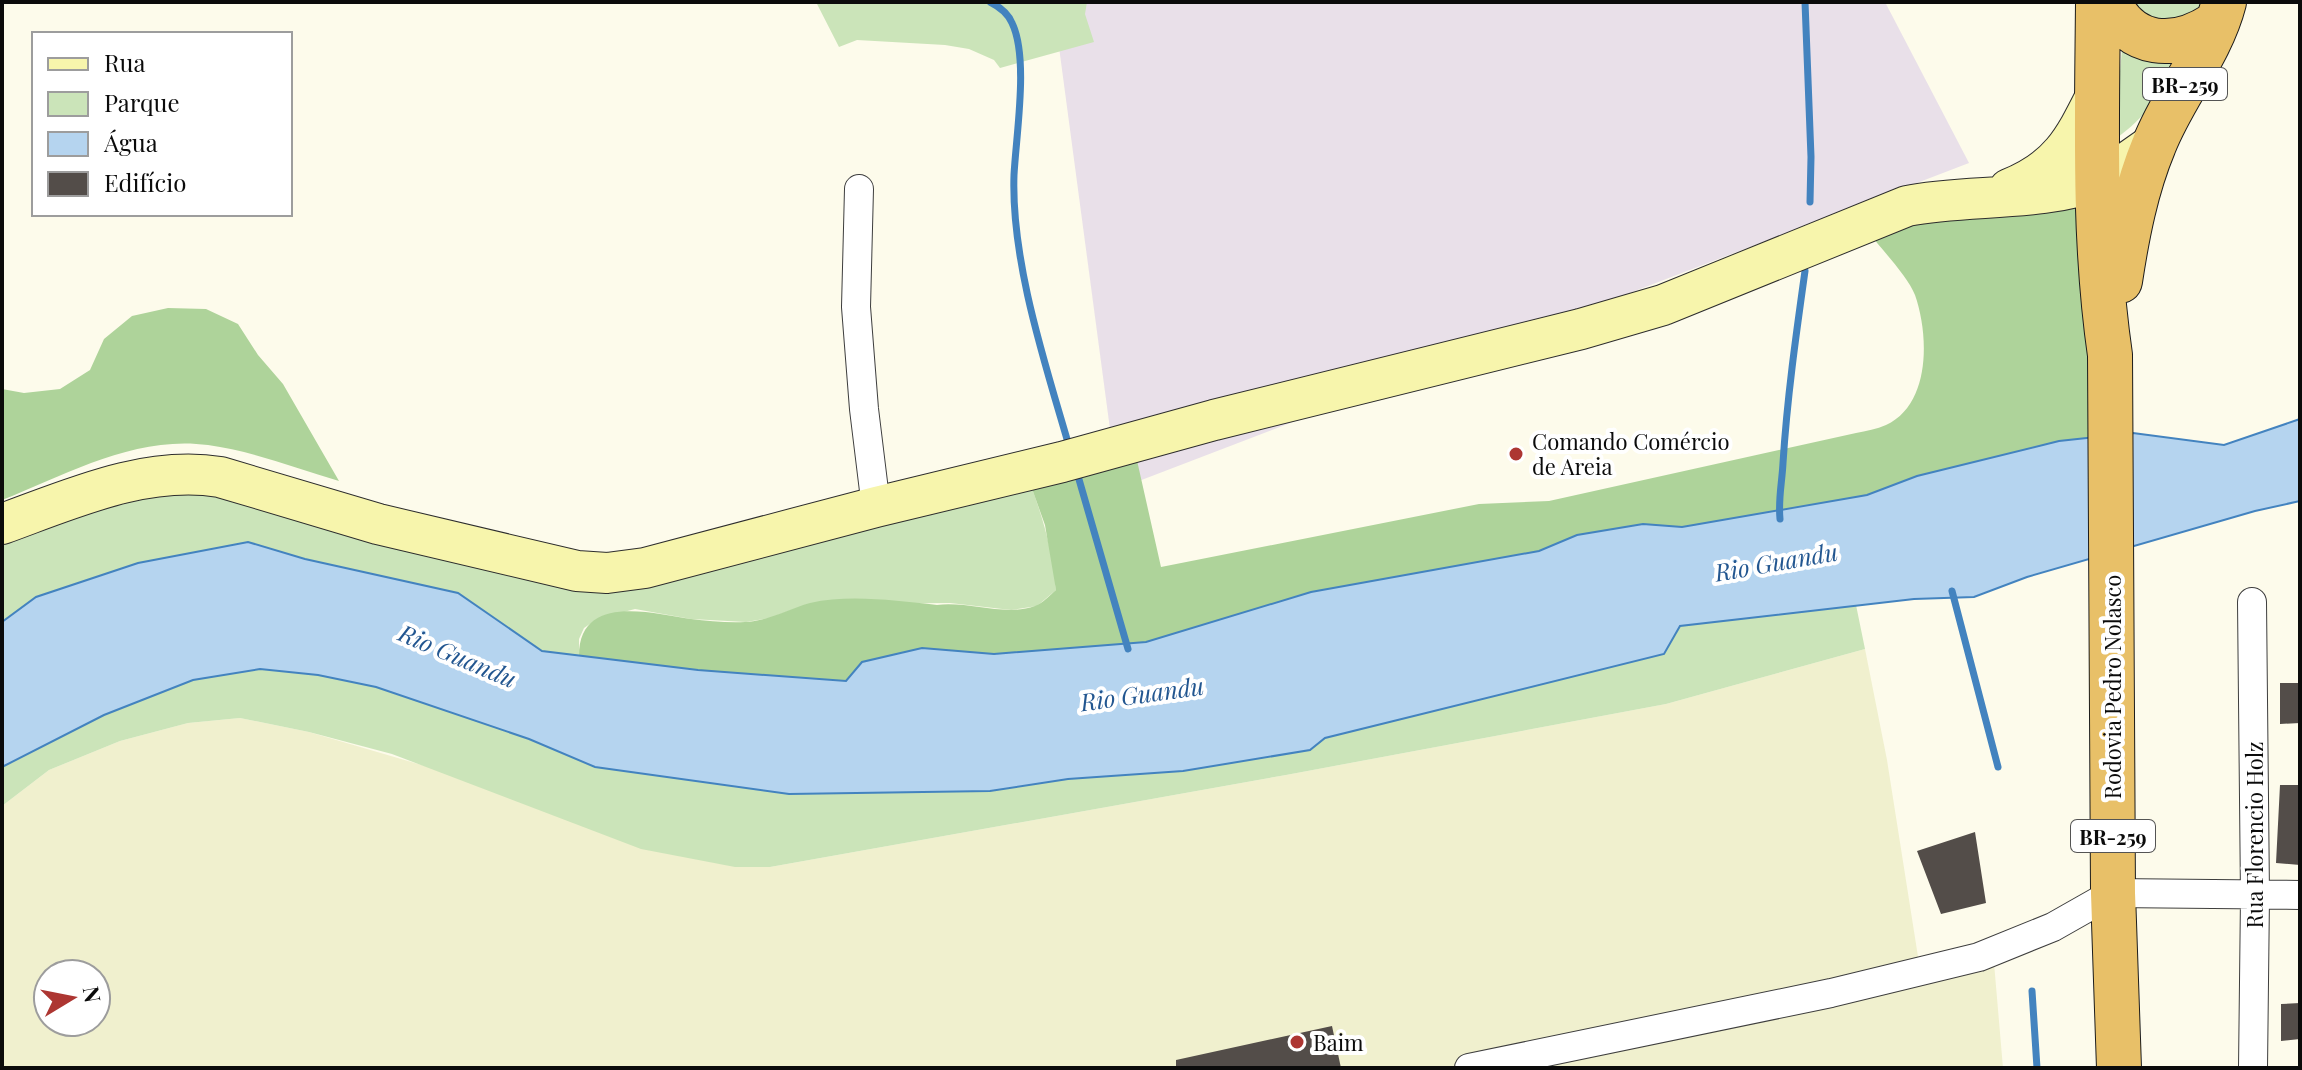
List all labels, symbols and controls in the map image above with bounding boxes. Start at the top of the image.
legend [32,32,292,216]
text: Rua [104,46,145,78]
road number: BR-259 [2143,68,2227,100]
text: Parque [104,86,180,118]
text: Água [103,126,158,158]
text: Edifício [104,166,186,198]
place label: Comando Comércio de Areia [1532,426,1730,481]
marker: Comando Comércio de Areia [1507,445,1525,463]
water label: Rio Guandu [1711,534,1840,588]
street label: Rodovia Pedro Nolasco [2097,575,2127,799]
water label: Rio Guandu [393,616,522,694]
water label: Rio Guandu [1077,668,1206,718]
street label: Rua Florencio Holz [2239,742,2269,928]
road number: BR-259 [2071,820,2155,852]
north arrow [32,958,112,1038]
text: N [77,984,109,1005]
place label: Baim [1313,1027,1364,1057]
marker: Baim [1288,1033,1306,1051]

